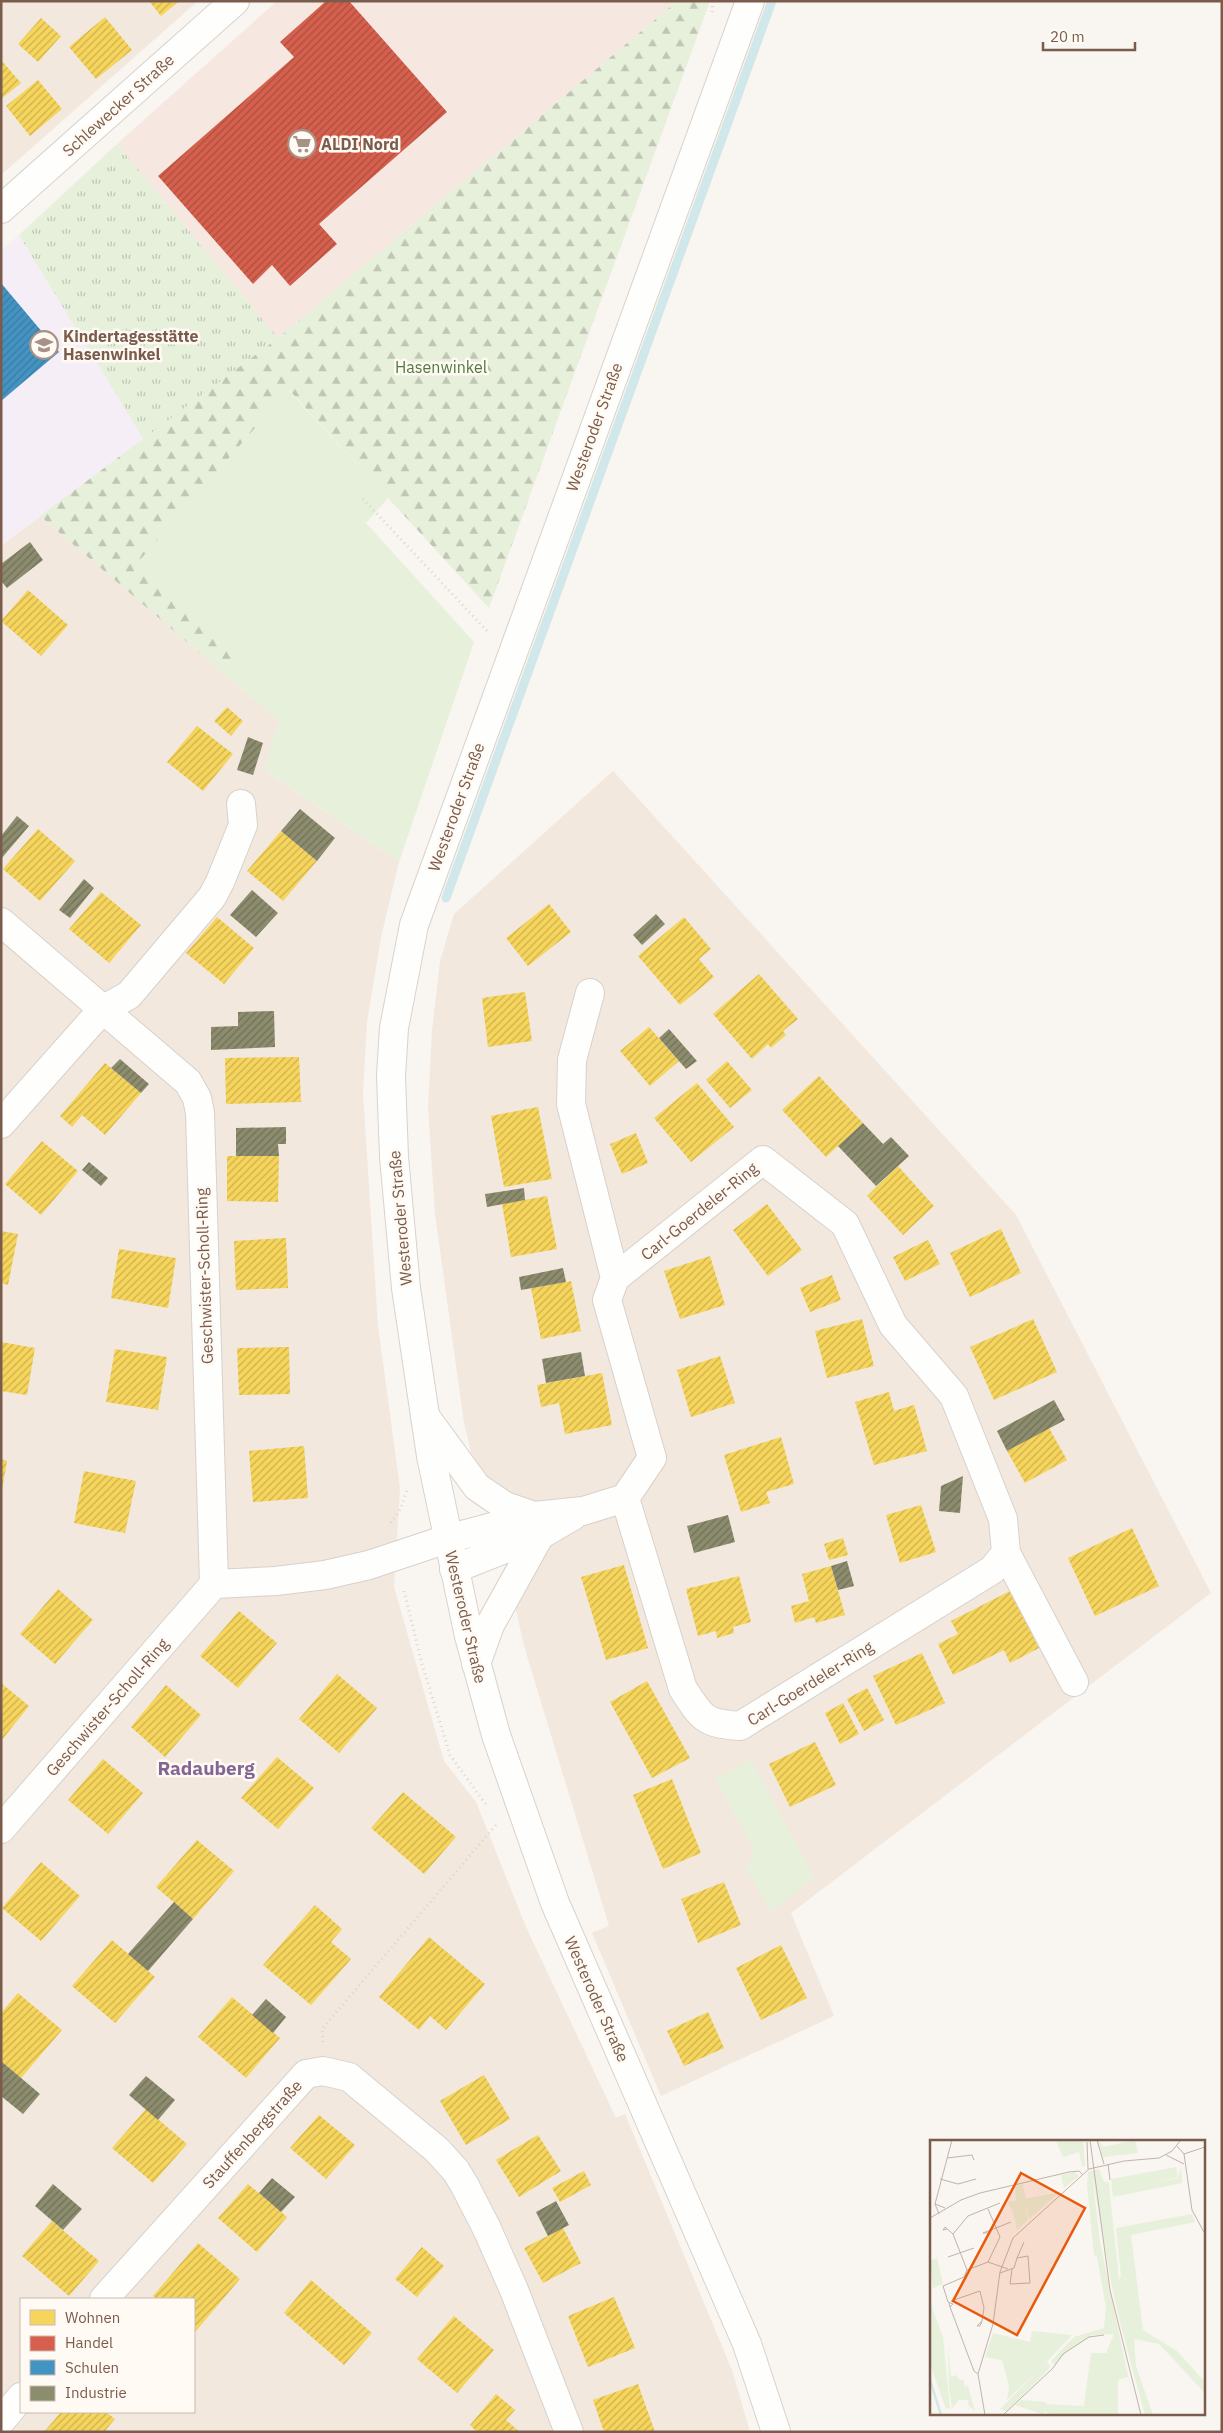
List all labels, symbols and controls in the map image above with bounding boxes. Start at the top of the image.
scale bar [1043,20,1136,52]
text: 20 m [1050,27,1085,46]
street label: Schlewecker Straße [58,49,178,160]
supermarket icon: ALDI Nord [287,129,317,159]
place label: ALDI Nord [321,134,399,154]
place label: Kindertagesstätte Hasenwinkel [63,326,199,364]
school or university icon: Kindertagesstätte Hasenwinkel [29,330,59,360]
park label: Hasenwinkel [395,357,487,377]
street label: Westeroder Straße [561,360,627,494]
street label: Westeroder Straße [423,740,489,874]
street label: Westeroder Straße [384,1149,416,1286]
street label: Carl-Goerdeler-Ring [636,1157,762,1264]
street label: Geschwister-Scholl-Ring [191,1187,217,1365]
street label: Westeroder Straße [441,1549,491,1686]
street label: Geschwister-Scholl-Ring [41,1633,173,1780]
street label: Carl-Goerdeler-Ring [743,1636,877,1730]
district label: Radauberg [157,1756,255,1780]
street label: Westeroder Straße [560,1933,634,2065]
street label: Stauffenbergstraße [198,2075,306,2192]
inset map [930,2140,1206,2416]
legend [20,2298,195,2413]
text: Wohnen [65,2308,120,2327]
text: Handel [65,2333,113,2352]
text: Schulen [65,2358,119,2377]
text: Industrie [65,2383,127,2402]

